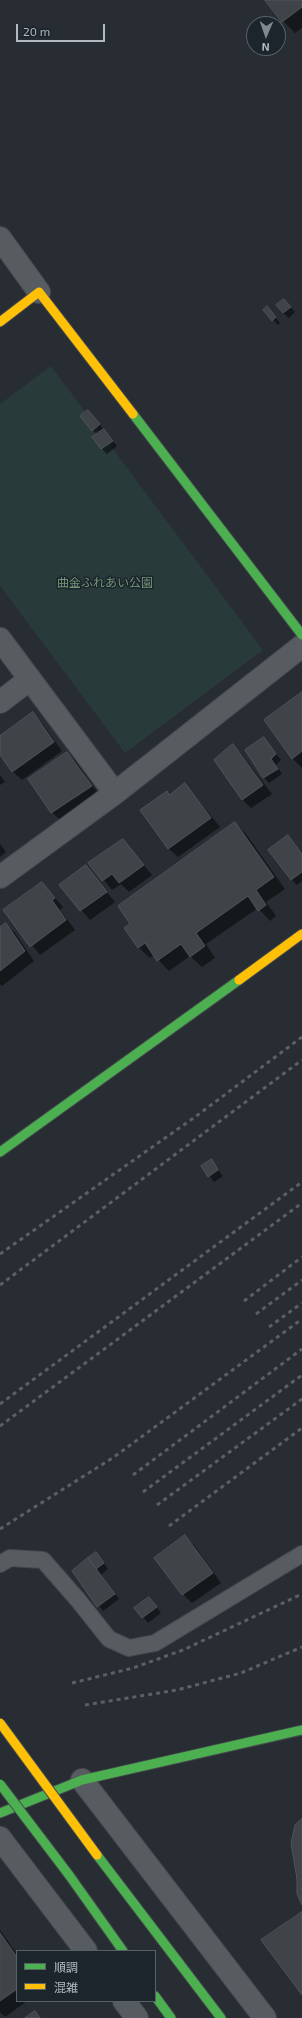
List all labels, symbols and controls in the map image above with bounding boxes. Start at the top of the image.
scale bar [18,16,107,42]
north arrow [246,16,286,56]
text: 20 m [23,24,50,38]
text: N [261,41,270,54]
park label: 曲金ふれあい公園 [57,576,153,590]
legend [16,1950,156,2002]
text: 順調 [54,1960,78,1974]
text: 混雑 [54,1980,78,1994]

